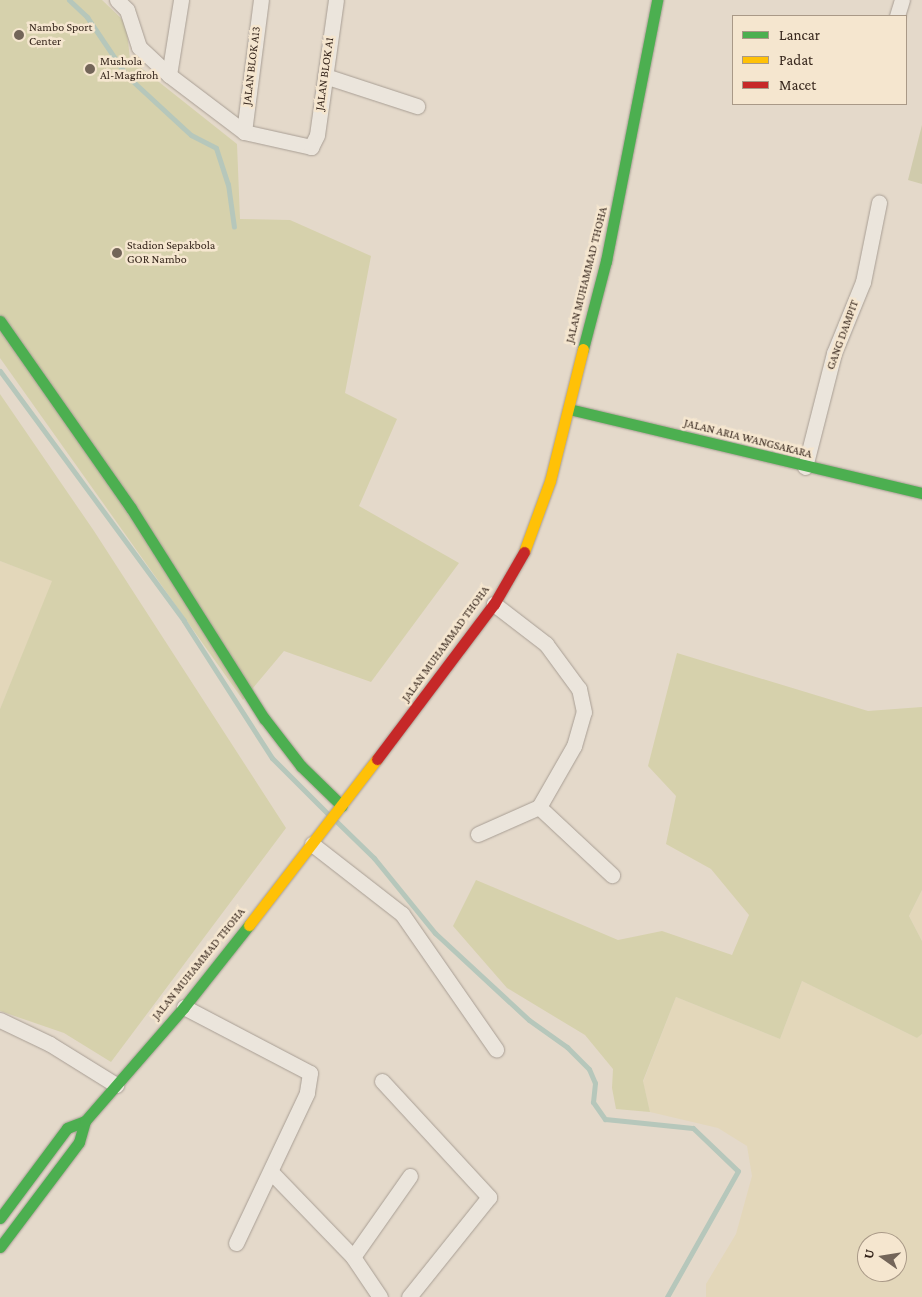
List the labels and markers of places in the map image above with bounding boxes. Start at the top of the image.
place label: Nambo Sport Center [29,21,92,49]
marker: Nambo Sport Center [13,29,25,41]
place label: Mushola Al-Magfiroh [100,55,158,83]
marker: Mushola Al-Magfiroh [84,63,96,75]
place label: Stadion Sepakbola GOR Nambo [127,239,215,267]
marker: Stadion Sepakbola GOR Nambo [111,247,123,259]

